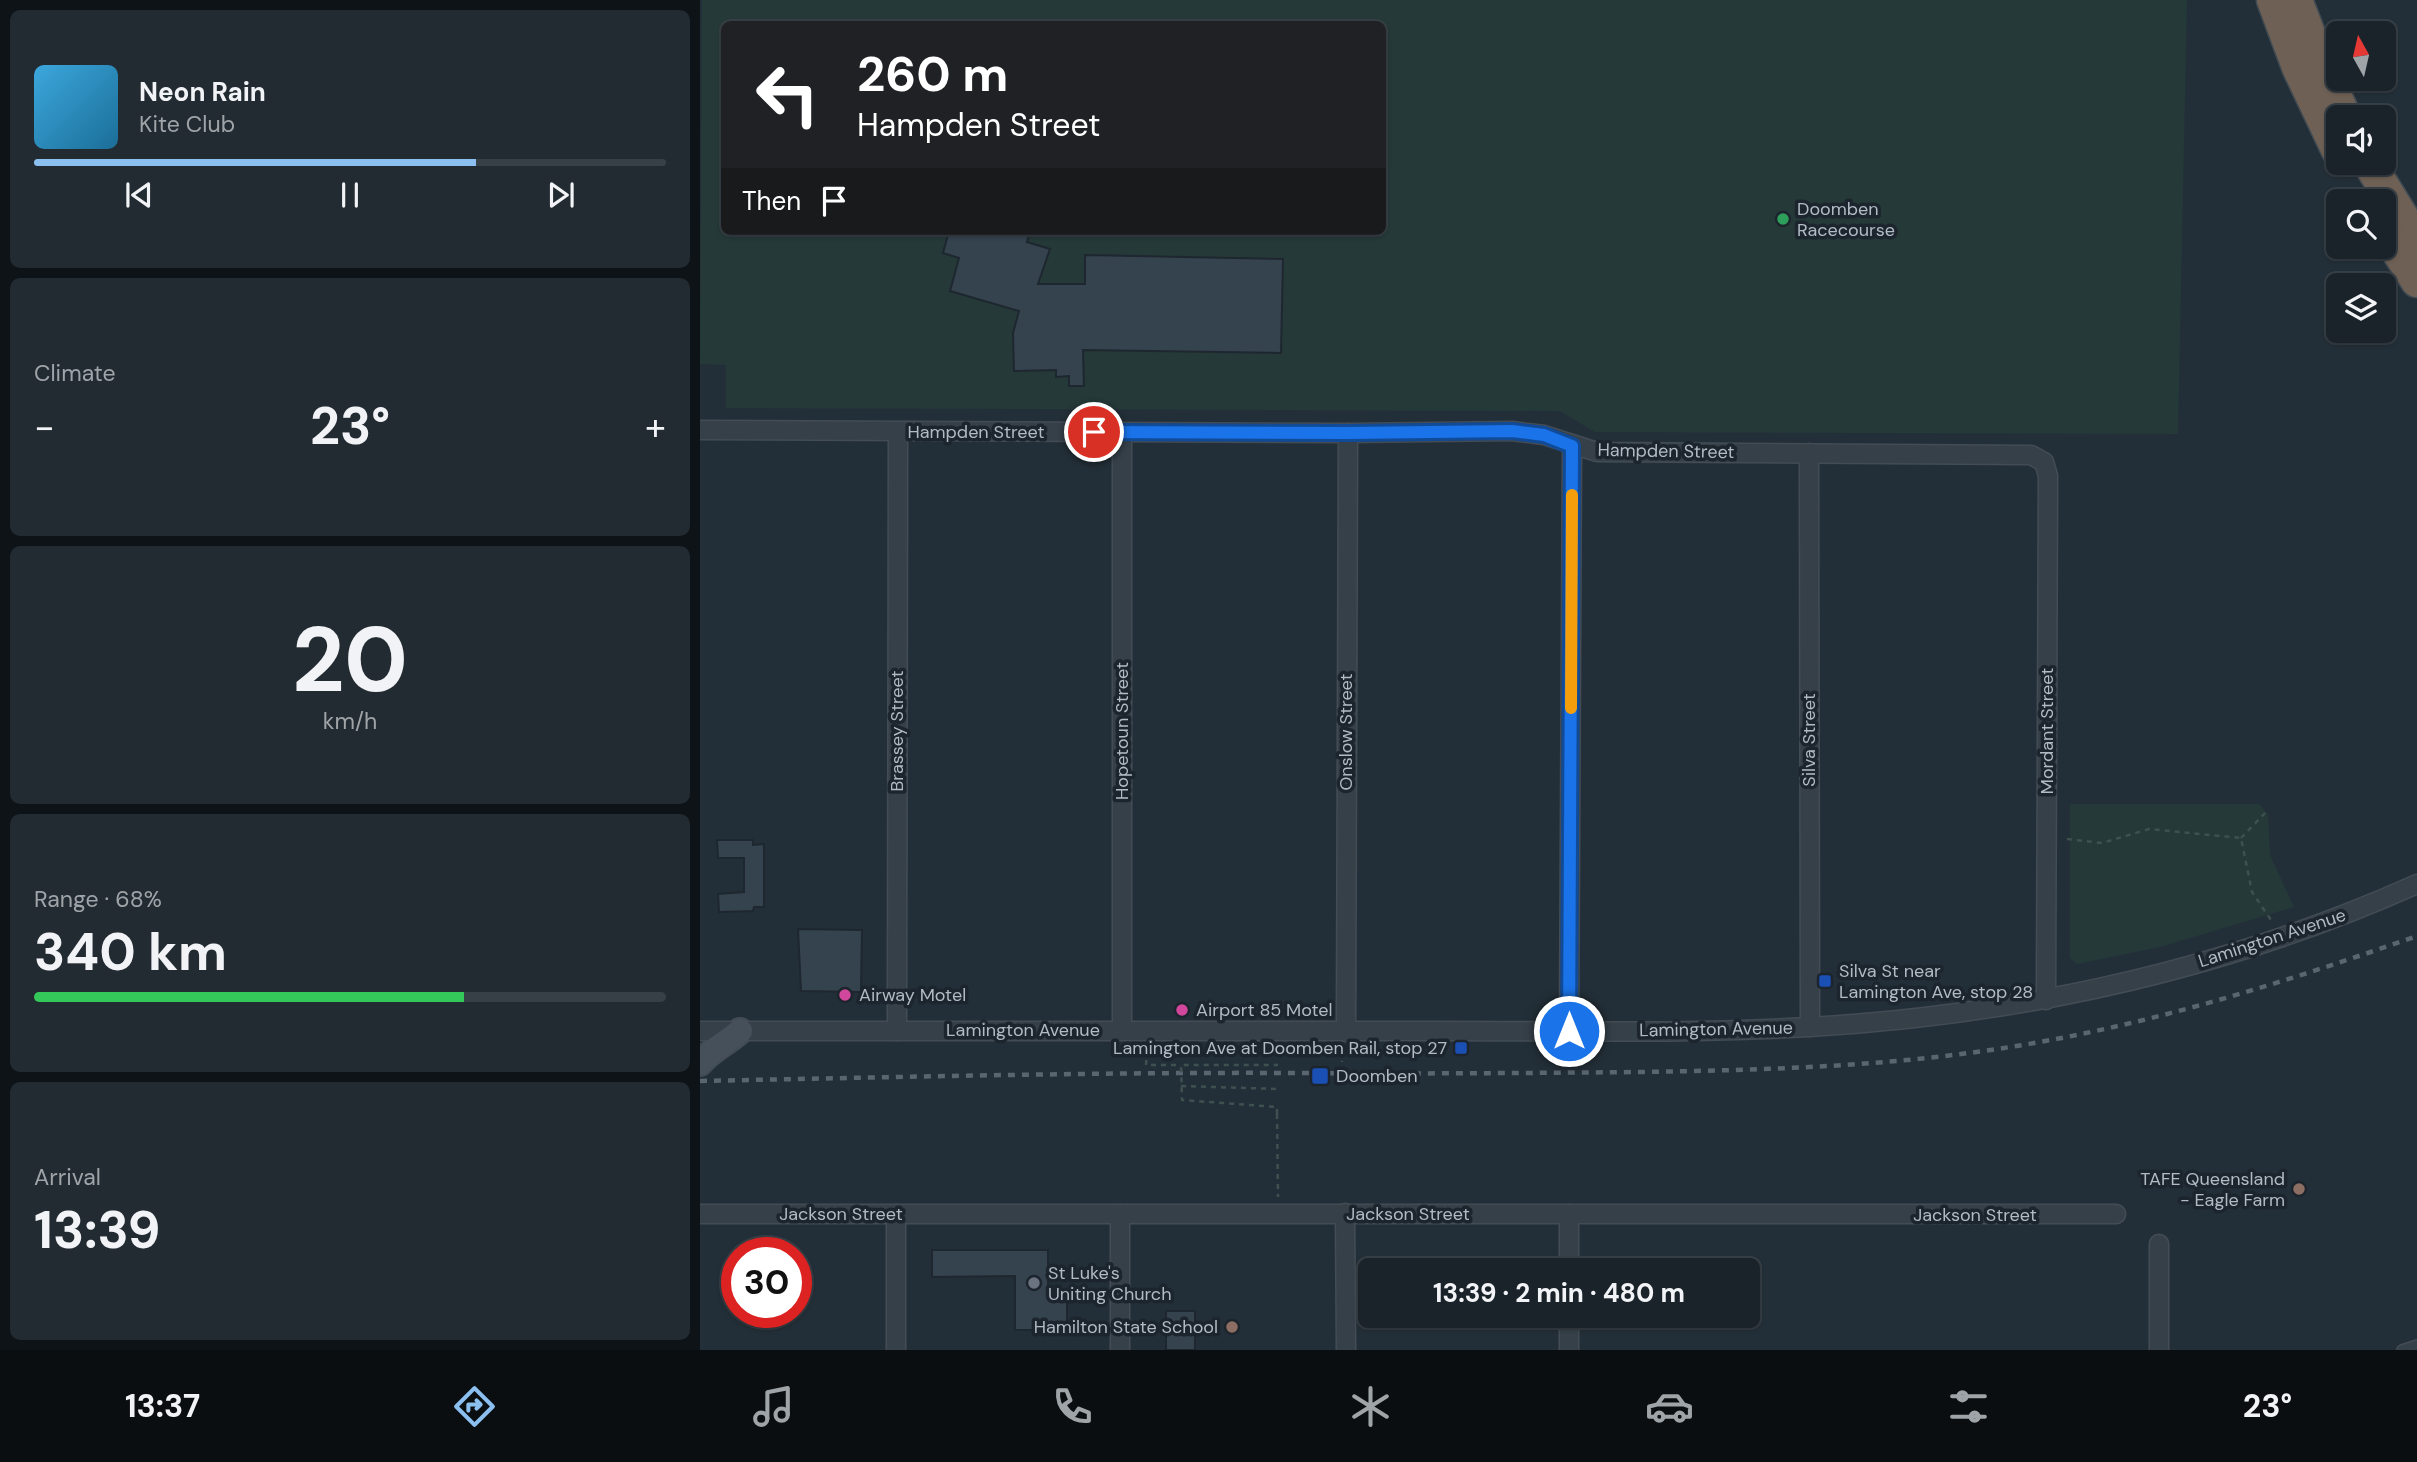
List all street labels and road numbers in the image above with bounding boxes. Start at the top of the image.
street label: Hampden Street [908,420,1045,444]
street label: Hampden Street [1597,438,1735,464]
street label: Hopetoun Street [1110,662,1134,800]
street label: Mordant Street [2035,668,2059,794]
street label: Brassey Street [885,670,909,792]
street label: Onslow Street [1334,673,1358,791]
street label: Silva Street [1797,693,1821,787]
street label: Lamington Avenue [2195,903,2349,973]
street label: Lamington Avenue [1639,1016,1793,1042]
street label: Lamington Avenue [946,1018,1100,1042]
street label: Jackson Street [779,1202,903,1226]
street label: Jackson Street [1346,1202,1470,1226]
street label: Jackson Street [1913,1203,2037,1227]

